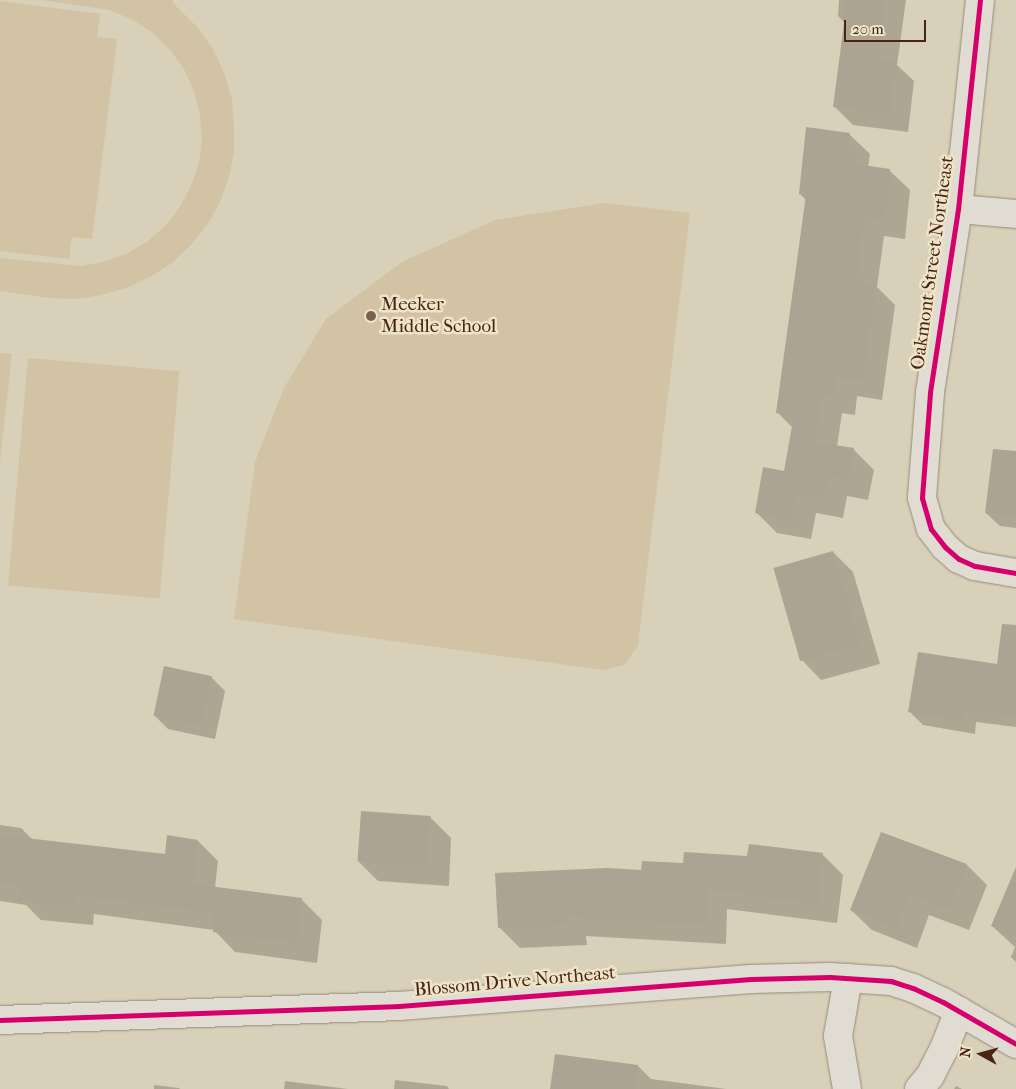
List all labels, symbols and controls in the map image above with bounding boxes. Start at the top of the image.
scale bar [846,10,928,42]
text: 20 m [852,20,884,38]
street label: Oakmont Street Northeast [907,155,959,371]
place label: Meeker Middle School [381,294,496,338]
marker: Meeker Middle School [365,310,377,322]
street label: Blossom Drive Northeast [413,962,617,1002]
north arrow [956,1029,1006,1079]
text: N [957,1046,975,1058]

